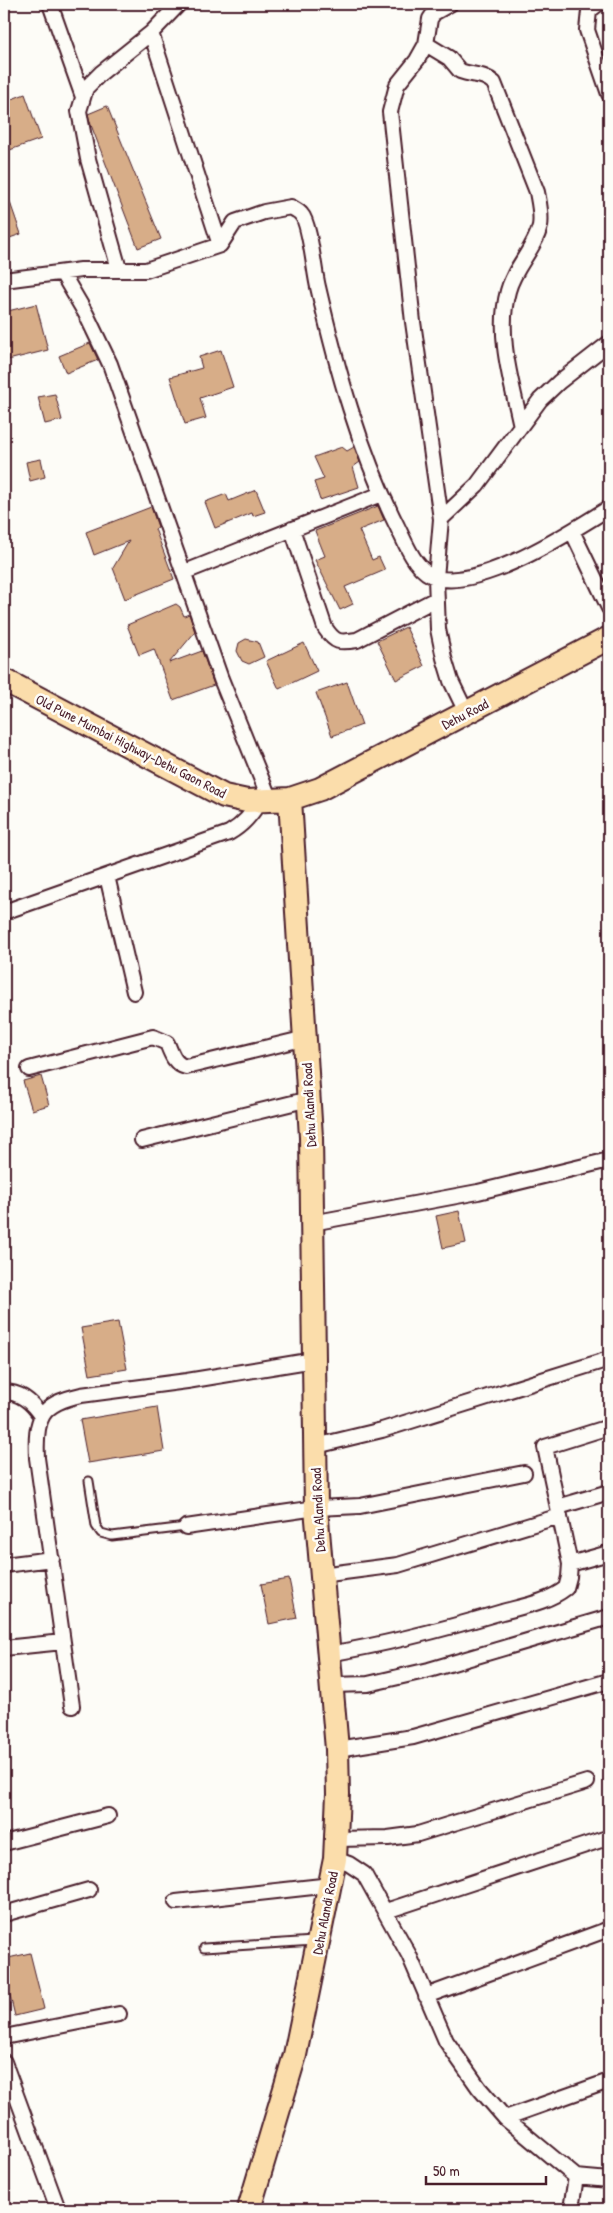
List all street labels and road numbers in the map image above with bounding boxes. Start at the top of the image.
street label: Old Pune Mumbai Highway-Dehu Gaon Road [32,689,230,803]
street label: Dehu Road [438,694,492,733]
street label: Dehu Alandi Road [297,1062,320,1147]
street label: Dehu Alandi Road [306,1467,329,1552]
street label: Dehu Alandi Road [307,1869,342,1956]

